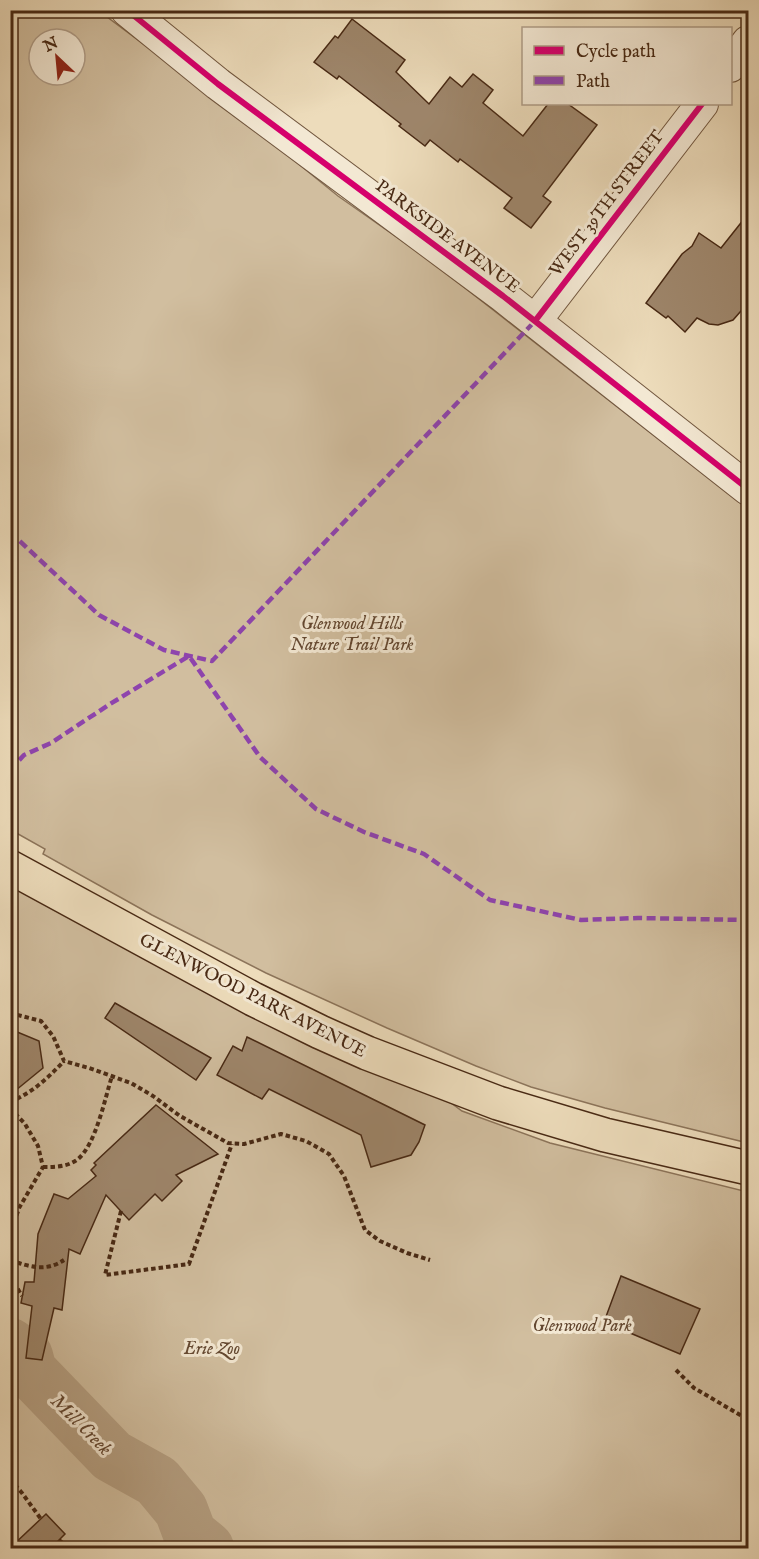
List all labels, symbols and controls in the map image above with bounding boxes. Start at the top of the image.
north arrow [27,27,87,87]
legend [522,27,732,105]
text: N [40,33,62,58]
text: Cycle path [576,41,656,64]
text: Path [576,71,610,94]
street label: WEST 39TH STREET [545,126,670,281]
street label: PARKSIDE AVENUE [370,175,524,299]
park label: Glenwood Hills Nature Trail Park [291,613,413,657]
street label: GLENWOOD PARK AVENUE [135,929,370,1064]
park label: Glenwood Park [532,1315,632,1338]
park label: Erie Zoo [183,1338,240,1361]
water label: Mill Creek [45,1389,117,1461]

